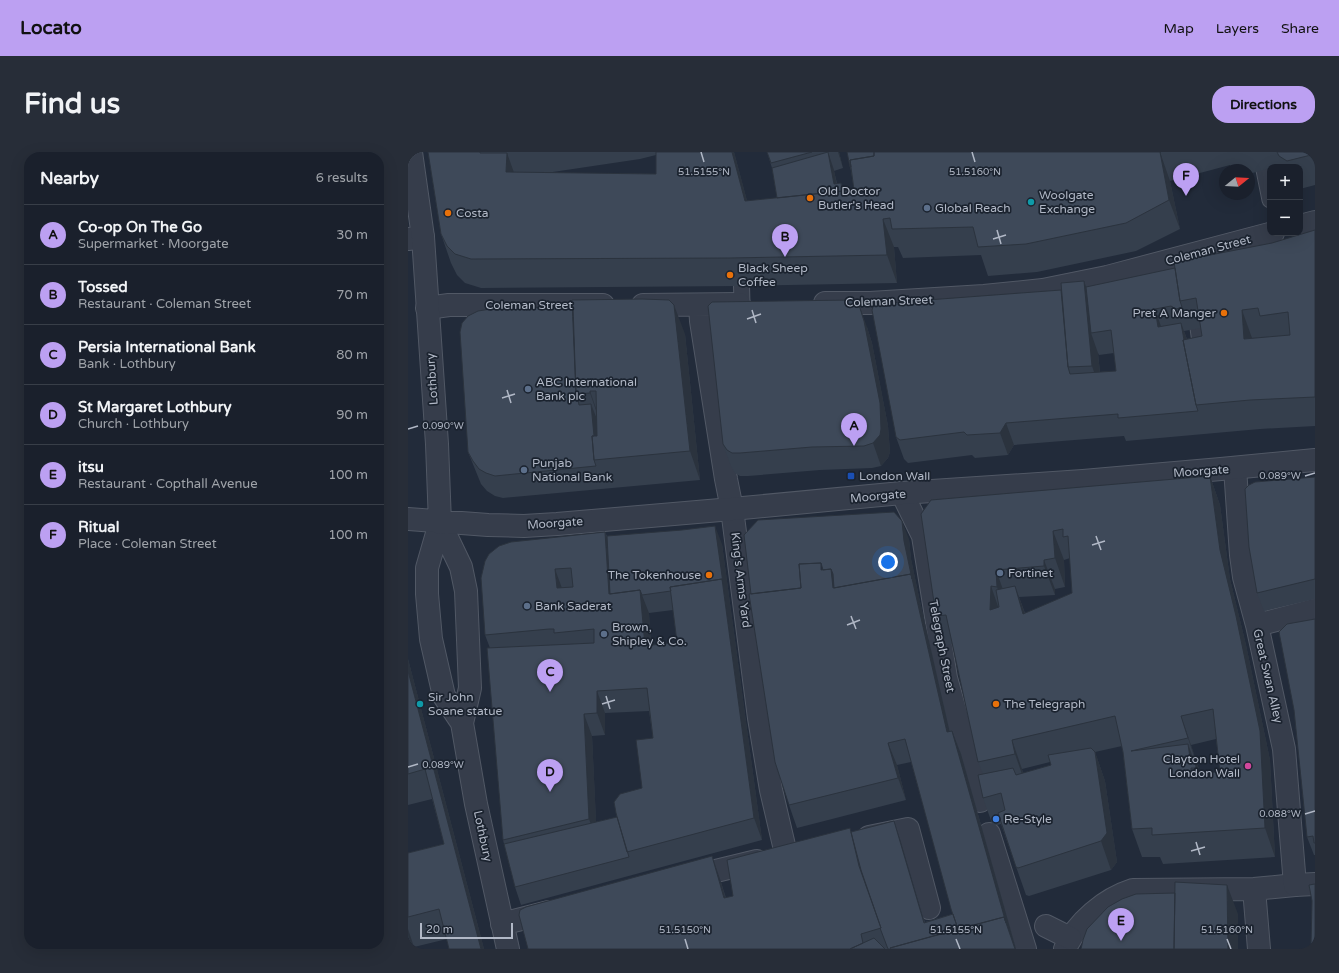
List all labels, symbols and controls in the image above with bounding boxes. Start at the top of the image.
text: Locato [20,17,82,39]
text: Map [1164,20,1194,37]
text: Layers [1216,20,1259,37]
text: Share [1281,20,1319,37]
button: Directions [1212,86,1315,123]
text: Find us [24,87,120,121]
pin: F [1173,163,1199,196]
north arrow [1219,164,1255,200]
map controls [1267,164,1303,236]
button: + [1267,164,1303,200]
text: 51.5155°N [678,166,730,178]
text: 51.5160°N [949,166,1001,178]
text: Nearby [40,168,99,189]
text: 6 results [316,170,368,186]
place label: Old Doctor Butler's Head [818,184,894,212]
place label: Woolgate Exchange [1039,188,1095,216]
marker: Old Doctor Butler's Head [805,193,815,203]
marker: Woolgate Exchange [1026,197,1036,207]
button: − [1267,200,1303,236]
place label: Global Reach [935,201,1011,215]
marker: Global Reach [922,203,932,213]
place label: Costa [456,206,488,220]
marker: Costa [443,208,453,218]
text: Co-op On The Go [78,218,202,236]
pin: B [772,224,798,257]
text: A [48,227,58,243]
text: 30 m [336,227,368,243]
street label: Coleman Street [1164,232,1253,268]
text: Supermarket · Moorgate [78,236,229,252]
place label: Black Sheep Coffee [738,261,808,289]
marker: Black Sheep Coffee [725,270,735,280]
text: Tossed [78,278,128,296]
text: B [48,287,58,303]
text: 70 m [336,287,368,303]
street label: Coleman Street [845,292,933,310]
text: Restaurant · Coleman Street [78,296,251,312]
street label: Coleman Street [485,298,573,312]
place label: Pret A Manger [1132,306,1216,320]
marker: Pret A Manger [1219,308,1229,318]
text: Persia International Bank [78,338,256,356]
text: C [48,347,58,363]
text: 80 m [336,347,368,363]
street label: Lothbury [423,352,441,405]
text: Bank · Lothbury [78,356,176,372]
place label: ABC International Bank plc [536,375,637,403]
marker: ABC International Bank plc [523,384,533,394]
text: St Margaret Lothbury [78,398,231,416]
text: D [48,407,58,423]
text: 90 m [336,407,368,423]
pin: A [841,413,867,446]
text: Church · Lothbury [78,416,189,432]
text: 0.090°W [422,420,464,432]
place label: Punjab National Bank [532,456,613,484]
text: itsu [78,458,104,476]
street label: Moorgate [1173,462,1230,480]
marker: Punjab National Bank [519,465,529,475]
text: E [49,467,57,483]
text: 100 m [328,467,368,483]
place label: London Wall [859,469,930,483]
text: 0.089°W [1259,470,1301,482]
marker: London Wall [846,471,856,481]
text: Restaurant · Copthall Avenue [78,476,258,492]
street label: Moorgate [850,487,907,505]
street label: Moorgate [527,514,584,532]
text: Ritual [78,518,119,536]
text: F [49,527,57,543]
text: 100 m [328,527,368,543]
street label: King's Arms Yard [728,531,754,629]
text: Place · Coleman Street [78,536,217,552]
your location [878,552,898,572]
place label: Fortinet [1008,566,1053,580]
place label: The Tokenhouse [608,568,701,582]
marker: Fortinet [995,568,1005,578]
marker: The Tokenhouse [704,570,714,580]
street label: Telegraph Street [926,598,958,694]
place label: Bank Saderat [535,599,612,613]
marker: Bank Saderat [522,601,532,611]
place label: Brown, Shipley & Co. [612,620,687,648]
street label: Great Swan Alley [1250,628,1286,725]
marker: Brown, Shipley & Co. [599,629,609,639]
pin: C [537,659,563,692]
place label: Sir John Soane statue [428,690,502,718]
place label: The Telegraph [1004,697,1085,711]
marker: Sir John Soane statue [415,699,425,709]
marker: The Telegraph [991,699,1001,709]
place label: Clayton Hotel London Wall [1163,752,1240,780]
text: 0.089°W [422,759,464,771]
pin: D [537,759,563,792]
marker: Clayton Hotel London Wall [1243,761,1253,771]
text: 0.088°W [1259,808,1301,820]
street label: Lothbury [471,809,495,863]
place label: Re-Style [1004,812,1052,826]
marker: Re-Style [991,814,1001,824]
pin: E [1108,908,1134,941]
scale bar [420,921,513,940]
text: 20 m [426,923,453,936]
text: 51.5150°N [659,924,711,936]
text: 51.5155°N [930,924,982,936]
text: 51.5160°N [1201,924,1253,936]

